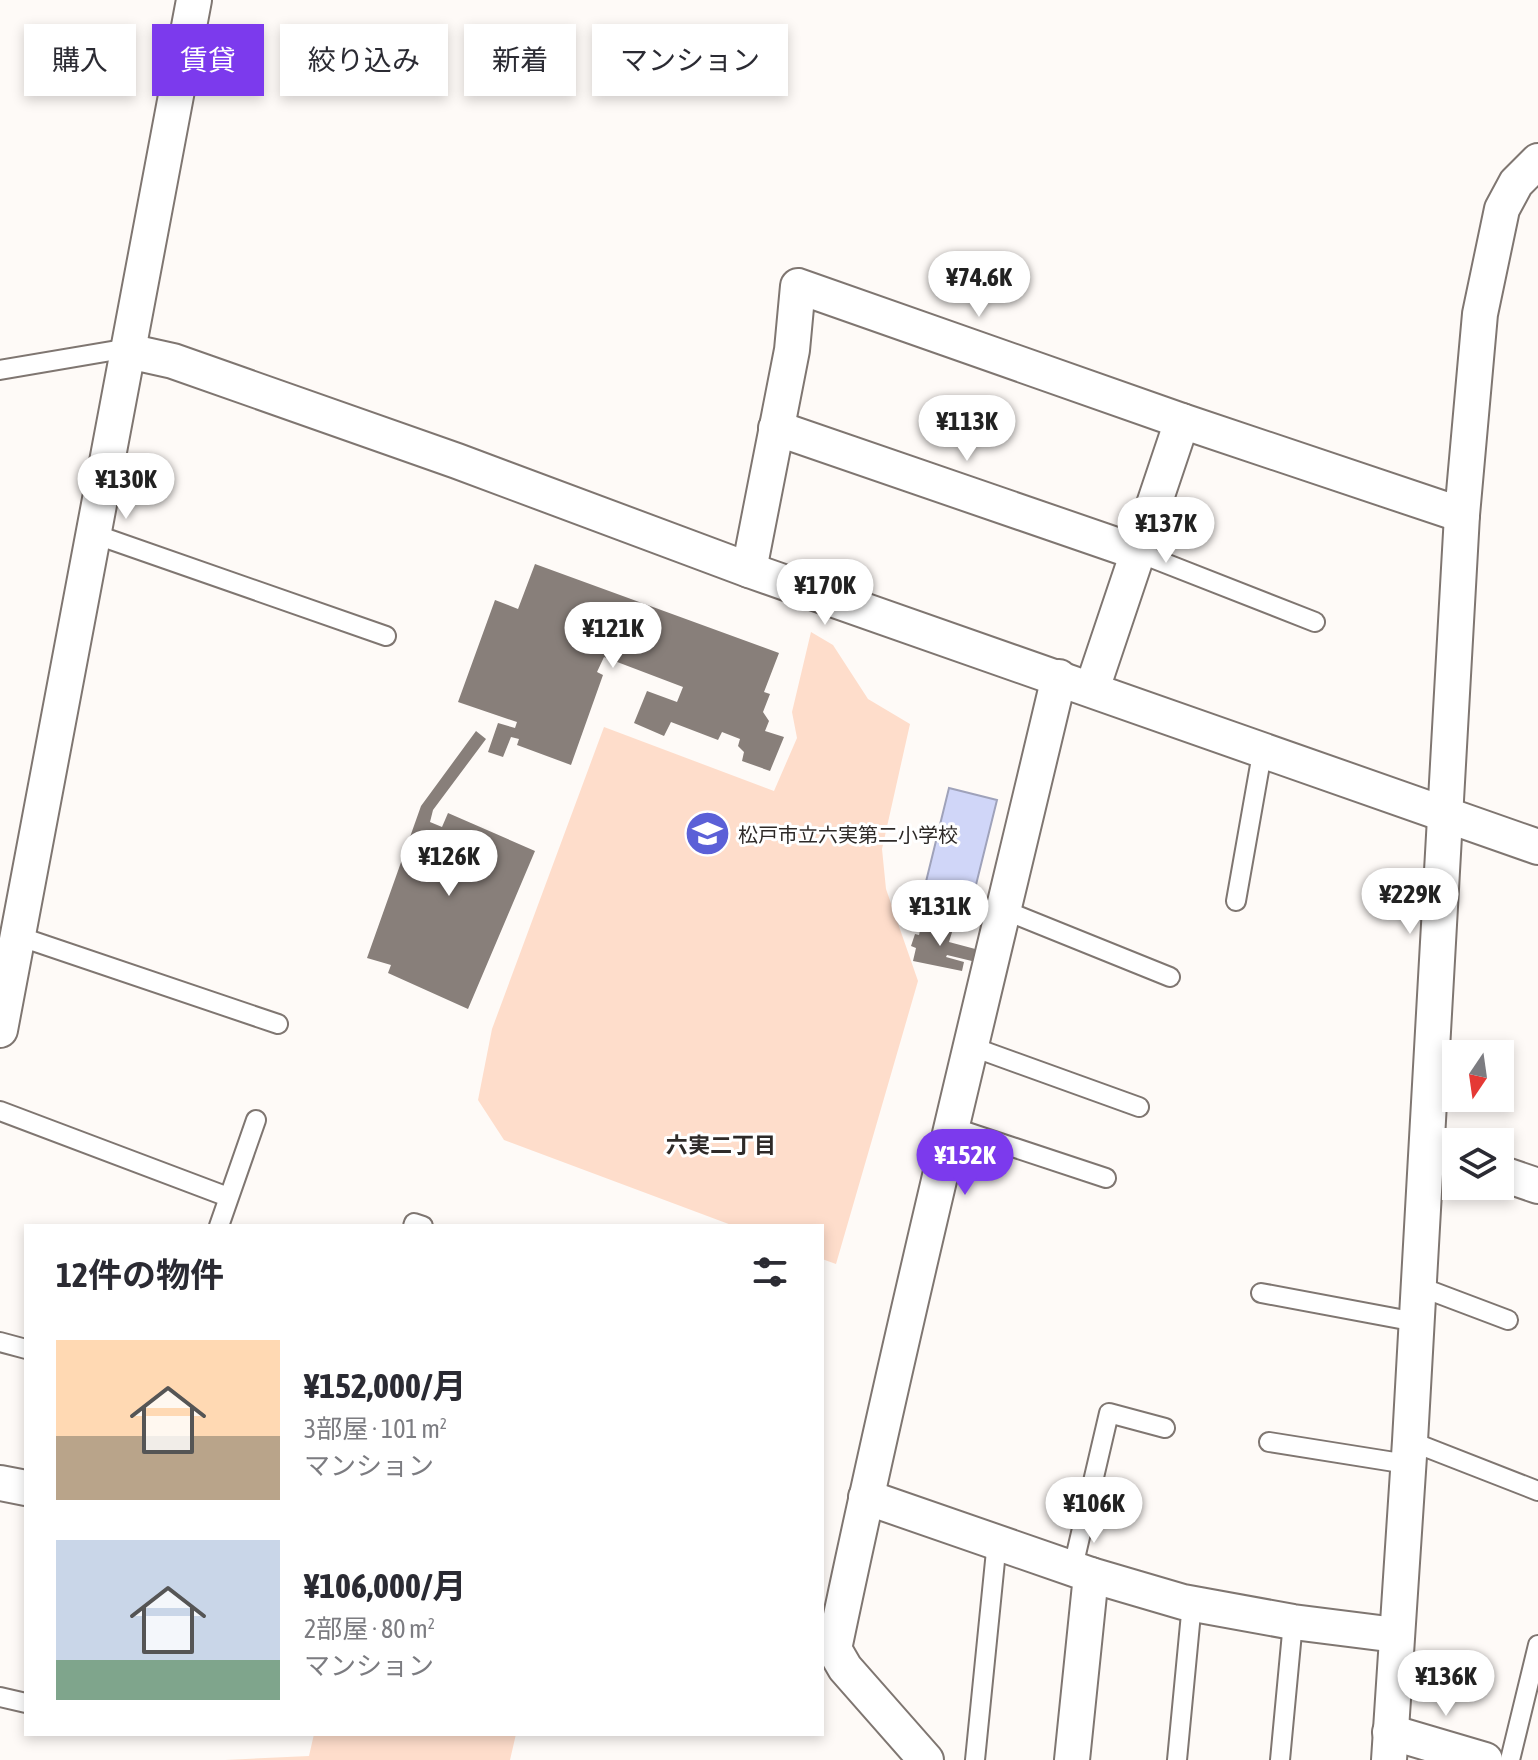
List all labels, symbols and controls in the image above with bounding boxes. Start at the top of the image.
chip: 購入 [24,24,136,96]
chip: 賃貸 [152,24,264,96]
chip: 絞り込み [280,24,448,96]
chip: 新着 [464,24,576,96]
chip: マンション [592,24,788,96]
pin: ¥74.6K [914,251,1044,319]
text: ¥74.6K [946,262,1012,292]
pin: ¥113K [911,395,1023,463]
text: ¥113K [937,406,997,436]
pin: ¥130K [70,453,182,521]
text: ¥130K [96,464,156,494]
pin: ¥137K [1110,497,1222,565]
text: ¥137K [1136,508,1196,538]
pin: ¥170K [769,559,881,627]
text: ¥170K [795,570,855,600]
pin: ¥121K [557,602,669,670]
text: ¥121K [583,613,643,643]
school or university icon: 松戸市立六実第二小学校 [683,810,731,858]
place label: 松戸市立六実第二小学校 [738,823,958,846]
pin: ¥126K [393,830,505,898]
text: ¥126K [419,841,479,871]
pin: ¥229K [1354,868,1466,936]
text: ¥229K [1380,879,1440,909]
pin: ¥131K [884,880,996,948]
text: ¥131K [910,891,970,921]
north arrow [1442,1040,1514,1112]
map controls [1442,1040,1514,1200]
button: layers [1442,1128,1514,1200]
pin: ¥152K [909,1129,1021,1197]
district label: 六実二丁目 [666,1132,776,1158]
text: ¥152K [935,1140,995,1170]
icon: filters [748,1250,792,1294]
text: 12件の物件 [56,1255,224,1294]
text: ¥152,000/月 [304,1366,467,1405]
icon: home [120,1372,216,1468]
text: 3部屋 · 101 m² [304,1414,447,1444]
text: マンション [304,1451,434,1481]
pin: ¥106K [1038,1477,1150,1545]
text: ¥106K [1064,1488,1124,1518]
text: ¥106,000/月 [304,1566,467,1605]
icon: home [120,1572,216,1668]
text: 2部屋 · 80 m² [304,1614,435,1644]
pin: ¥136K [1390,1650,1502,1718]
text: マンション [304,1651,434,1681]
text: ¥136K [1416,1661,1476,1691]

